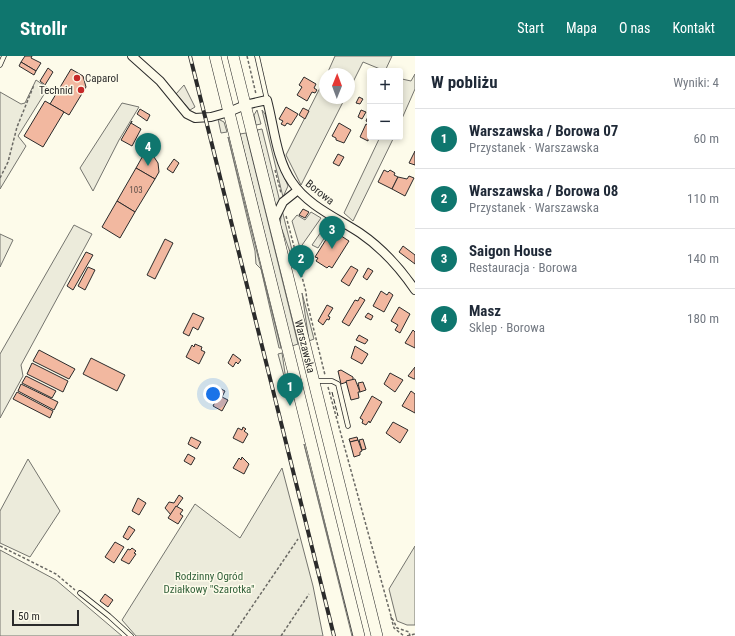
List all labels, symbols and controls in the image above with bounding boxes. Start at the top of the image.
text: Strollr [20,17,67,40]
text: Start [517,20,544,36]
text: Mapa [566,20,597,36]
text: O nas [619,20,650,36]
text: Kontakt [672,20,715,36]
north arrow [319,68,355,104]
map controls [367,68,403,140]
button: + [367,68,403,104]
place label: Caparol [85,72,119,85]
text: W pobliżu [431,72,498,92]
marker: Caparol [72,73,82,83]
text: Wyniki: 4 [673,75,719,90]
place label: Technid [39,84,73,97]
marker: Technid [76,85,86,95]
button: − [367,104,403,140]
text: Warszawska / Borowa 07 [469,122,618,140]
text: 1 [441,131,447,146]
text: 60 m [693,131,719,146]
pin: 4 [135,133,161,166]
text: Przystanek · Warszawska [469,140,599,155]
street label: Borowa [303,177,337,208]
text: Warszawska / Borowa 08 [469,182,618,200]
house number: 103 [129,185,143,195]
text: 2 [441,191,447,206]
text: 110 m [687,191,719,206]
text: Przystanek · Warszawska [469,200,599,215]
pin: 3 [319,216,345,249]
text: Saigon House [469,242,552,260]
pin: 2 [288,245,314,278]
text: 3 [441,251,447,266]
text: 140 m [687,251,719,266]
text: Restauracja · Borowa [469,260,577,275]
text: Masz [469,302,501,320]
text: 4 [441,311,447,326]
text: 180 m [687,311,719,326]
street label: Warszawska [292,318,317,374]
text: Sklep · Borowa [469,320,545,335]
pin: 1 [277,373,303,406]
your location [203,384,223,404]
park label: Rodzinny Ogród Działkowy "Szarotka" [163,570,255,596]
scale bar [12,608,79,627]
text: 50 m [18,610,40,623]

